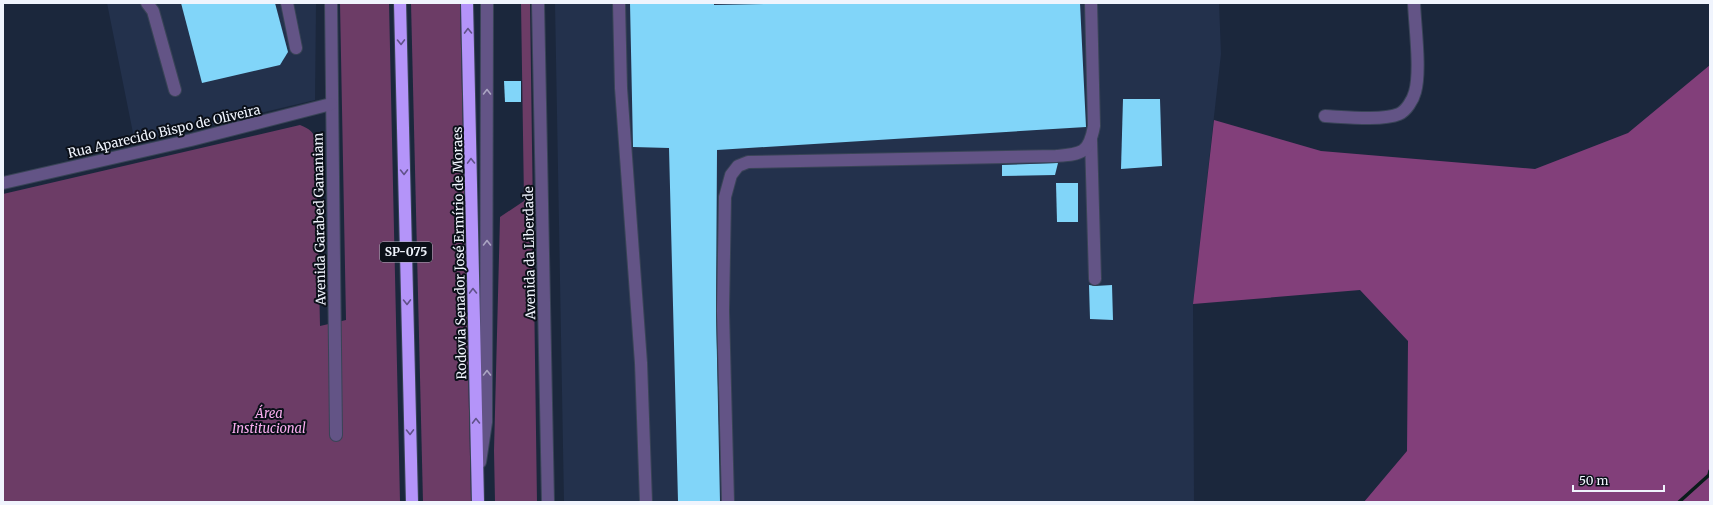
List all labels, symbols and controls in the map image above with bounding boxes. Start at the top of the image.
one-way arrow [464,28,472,34]
one-way arrow [397,39,405,45]
one-way arrow [483,89,491,95]
street label: Rua Aparecido Bispo de Oliveira [66,101,262,162]
street label: Rodovia Senador José Ermírio de Moraes [449,126,470,380]
street label: Avenida Garabed Gananiam [309,132,330,307]
one-way arrow [467,158,475,164]
one-way arrow [400,169,408,175]
street label: Avenida da Liberdade [520,186,539,321]
one-way arrow [483,240,491,246]
road number: SP-075 [380,242,432,262]
one-way arrow [469,288,478,294]
one-way arrow [403,299,411,305]
one-way arrow [483,370,491,376]
park label: Área Institucional [232,404,306,437]
one-way arrow [472,418,480,424]
one-way arrow [406,429,414,435]
scale bar [1573,467,1664,493]
text: 50 m [1579,473,1608,488]

